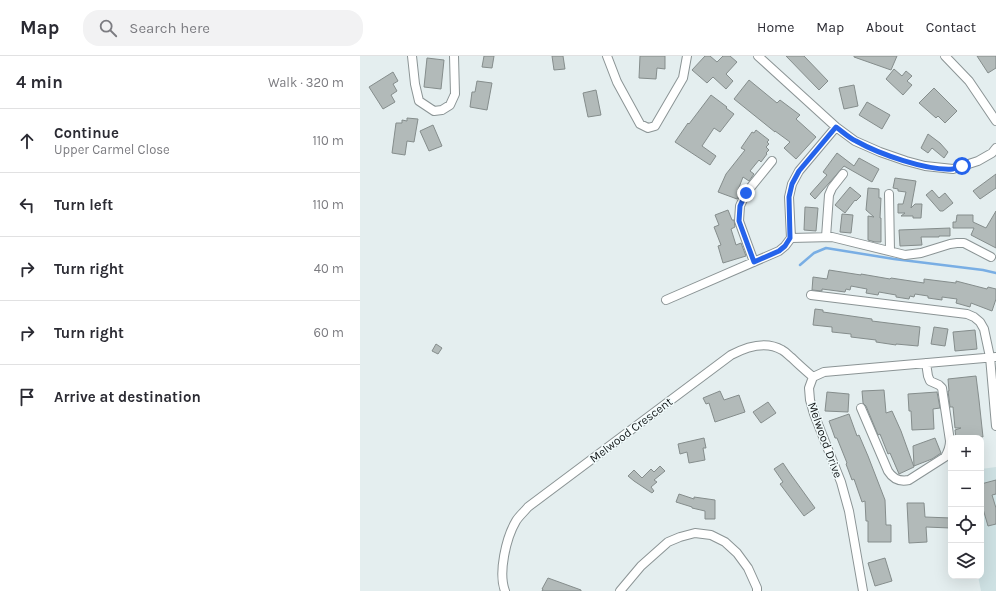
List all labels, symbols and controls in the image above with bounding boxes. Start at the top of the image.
search box [83,10,363,46]
text: Map [20,17,59,39]
icon: search [97,17,119,39]
text: Search here [129,19,210,37]
text: Home [757,19,794,36]
text: Map [816,19,844,36]
text: About [866,19,904,36]
text: Contact [926,19,976,36]
text: 4 min [16,72,63,92]
text: Walk · 320 m [268,75,344,90]
text: Continue [54,124,119,142]
icon: ahead [16,130,38,152]
text: 110 m [312,133,344,148]
text: Upper Carmel Close [54,142,170,157]
route start [953,157,971,175]
route end [737,184,755,202]
icon: left [16,194,38,216]
text: Turn left [54,196,113,214]
text: 110 m [312,197,344,212]
icon: right [16,258,38,280]
text: Turn right [54,260,124,278]
text: 40 m [314,261,344,276]
icon: right [16,322,38,344]
text: Turn right [54,324,124,342]
text: 60 m [314,325,344,340]
icon: arrive [16,386,38,408]
text: Arrive at destination [54,388,201,406]
street label: Melwood Crescent [587,394,675,466]
street label: Melwood Drive [805,400,845,480]
map controls [948,435,984,579]
button: + [948,435,984,471]
button: − [948,471,984,507]
button: locate [948,507,984,543]
button: layers [948,543,984,579]

